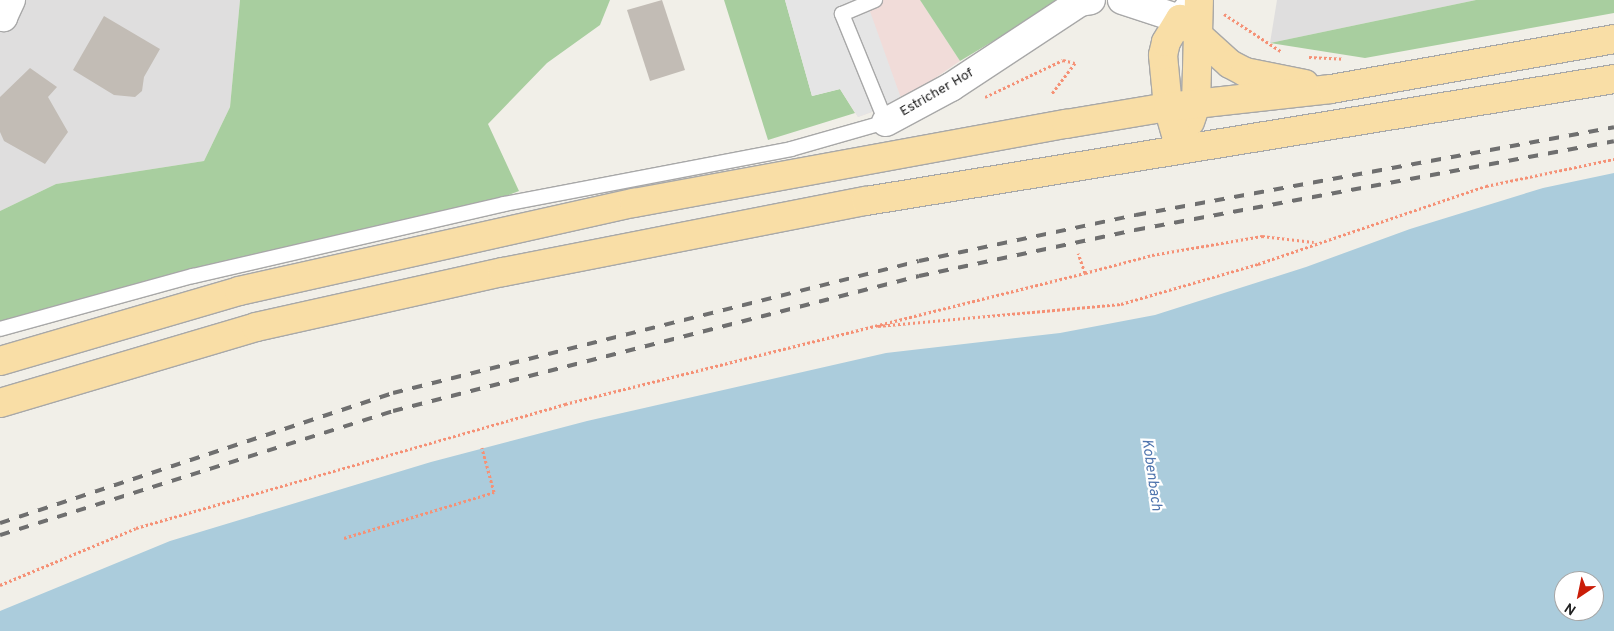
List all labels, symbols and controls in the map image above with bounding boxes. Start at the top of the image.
street label: Estricher Hof [897,65,977,121]
water label: Kobenbach [1137,438,1165,512]
north arrow [1554,571,1604,621]
text: N [1562,598,1580,618]

